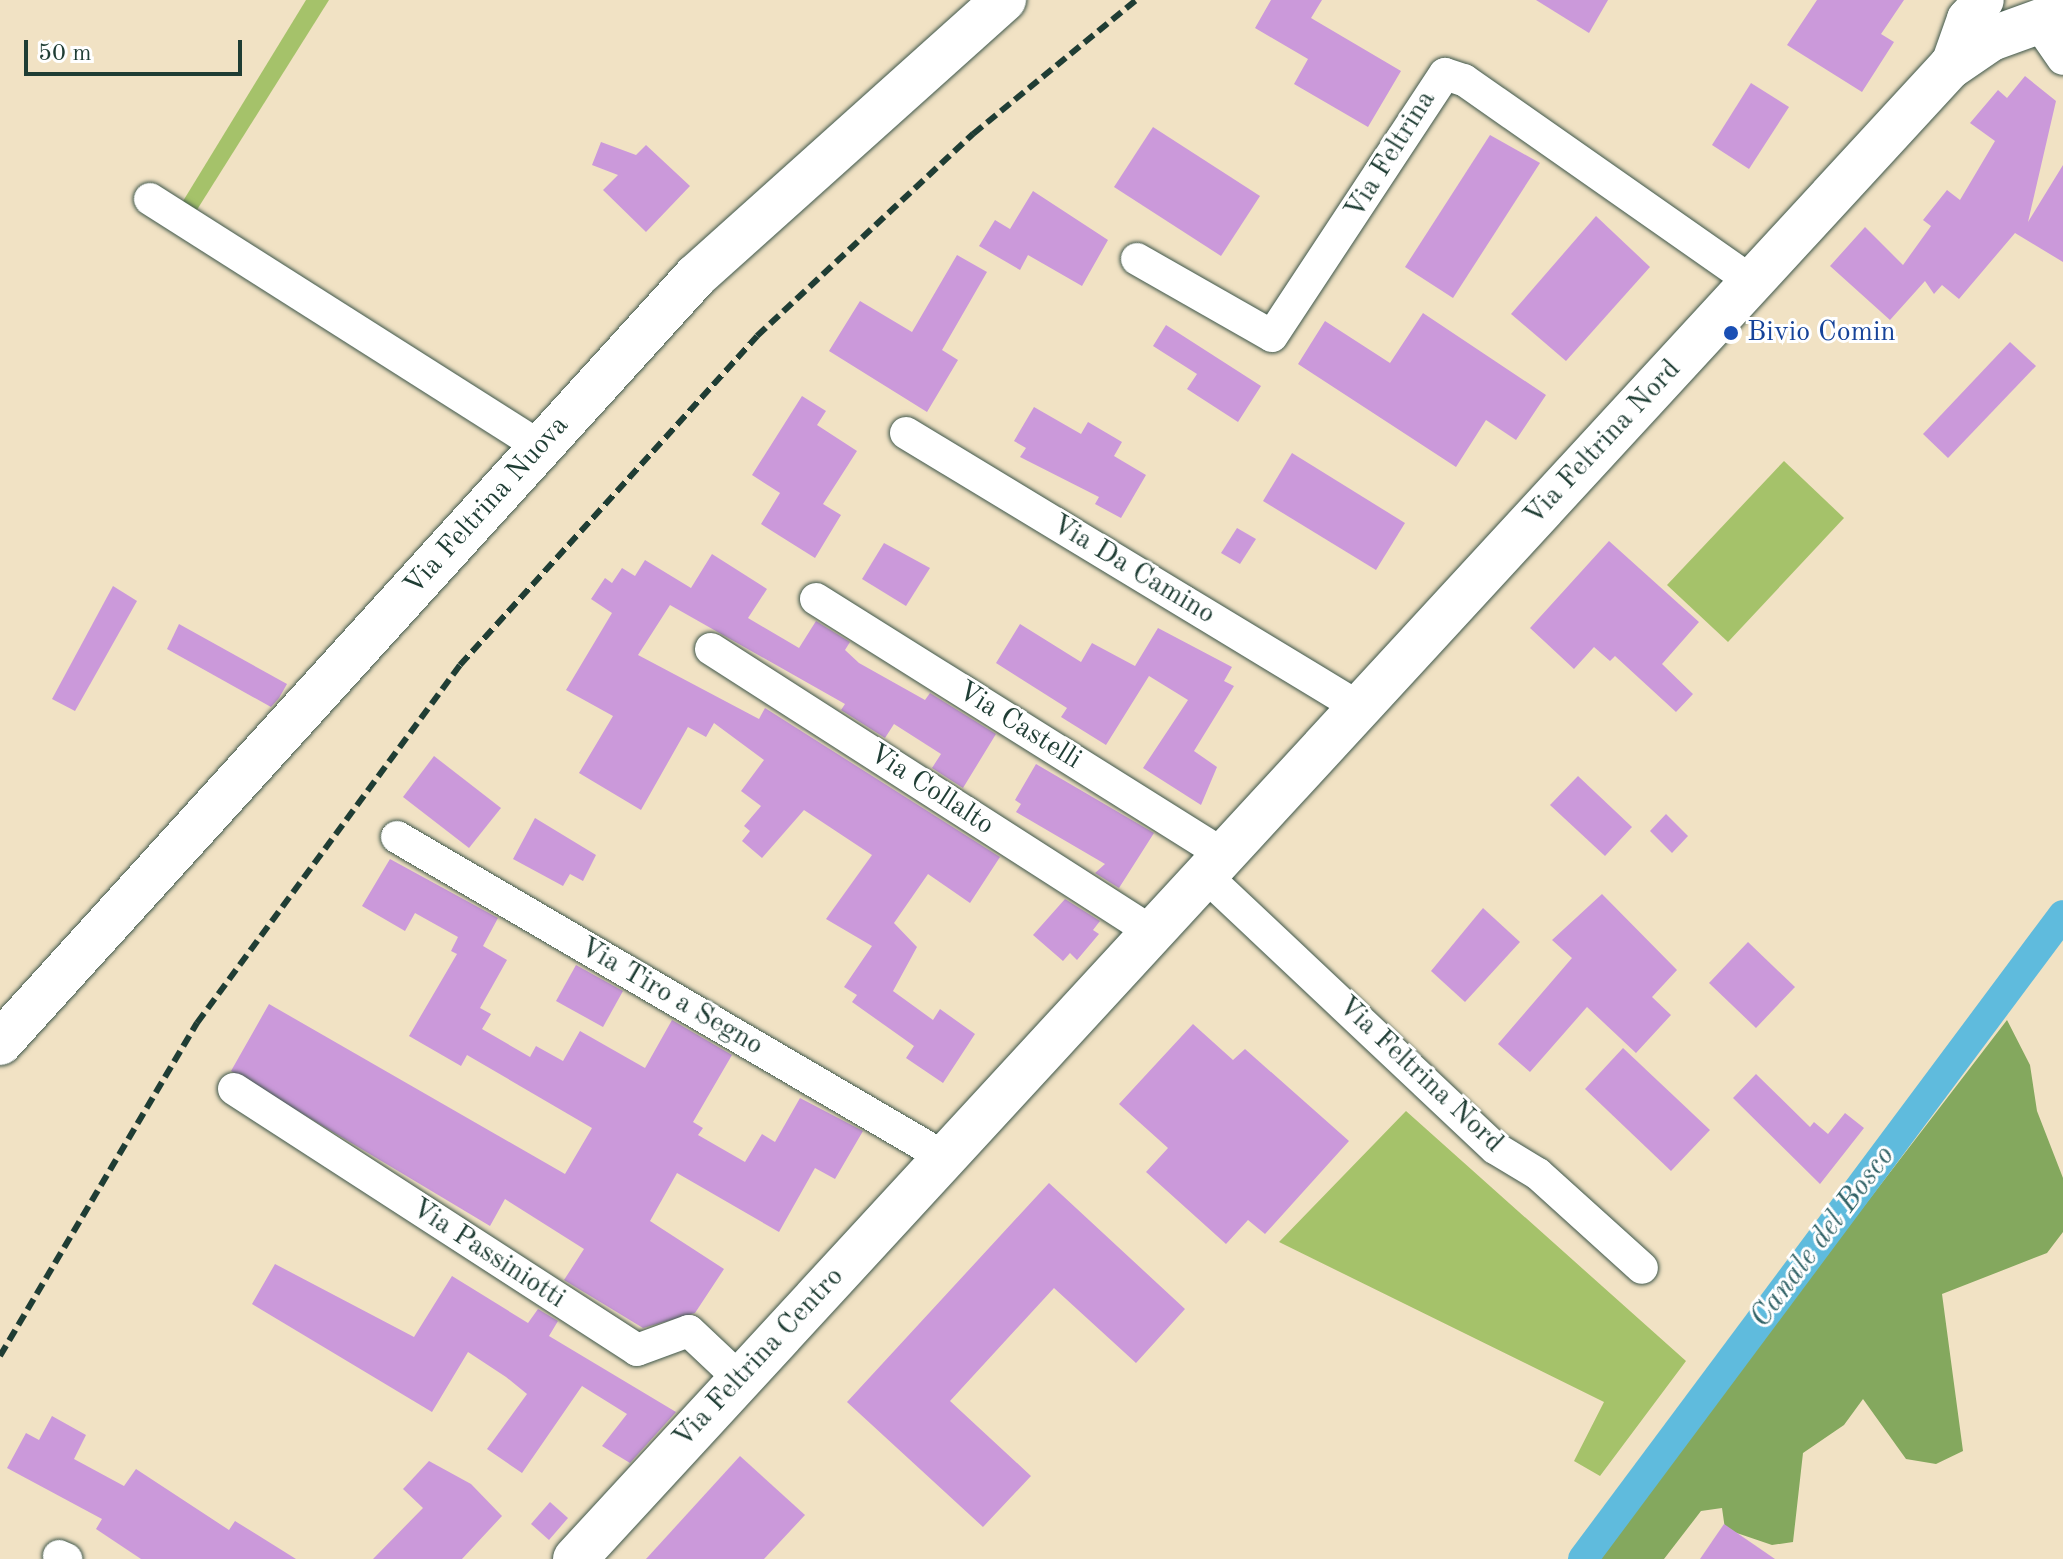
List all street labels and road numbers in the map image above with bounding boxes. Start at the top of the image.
street label: Via Feltrina [1338,85,1444,225]
street label: Via Feltrina Nord [1518,353,1688,533]
street label: Via Feltrina Nuova [398,409,576,603]
street label: Via Da Camino [1045,508,1221,632]
street label: Via Castelli [951,675,1087,777]
street label: Via Collalto [862,737,1000,843]
street label: Via Tiro a Segno [573,931,769,1063]
street label: Via Feltrina Nord [1330,990,1510,1160]
street label: Via Passiniotti [405,1192,571,1316]
street label: Via Feltrina Centro [667,1261,851,1455]

